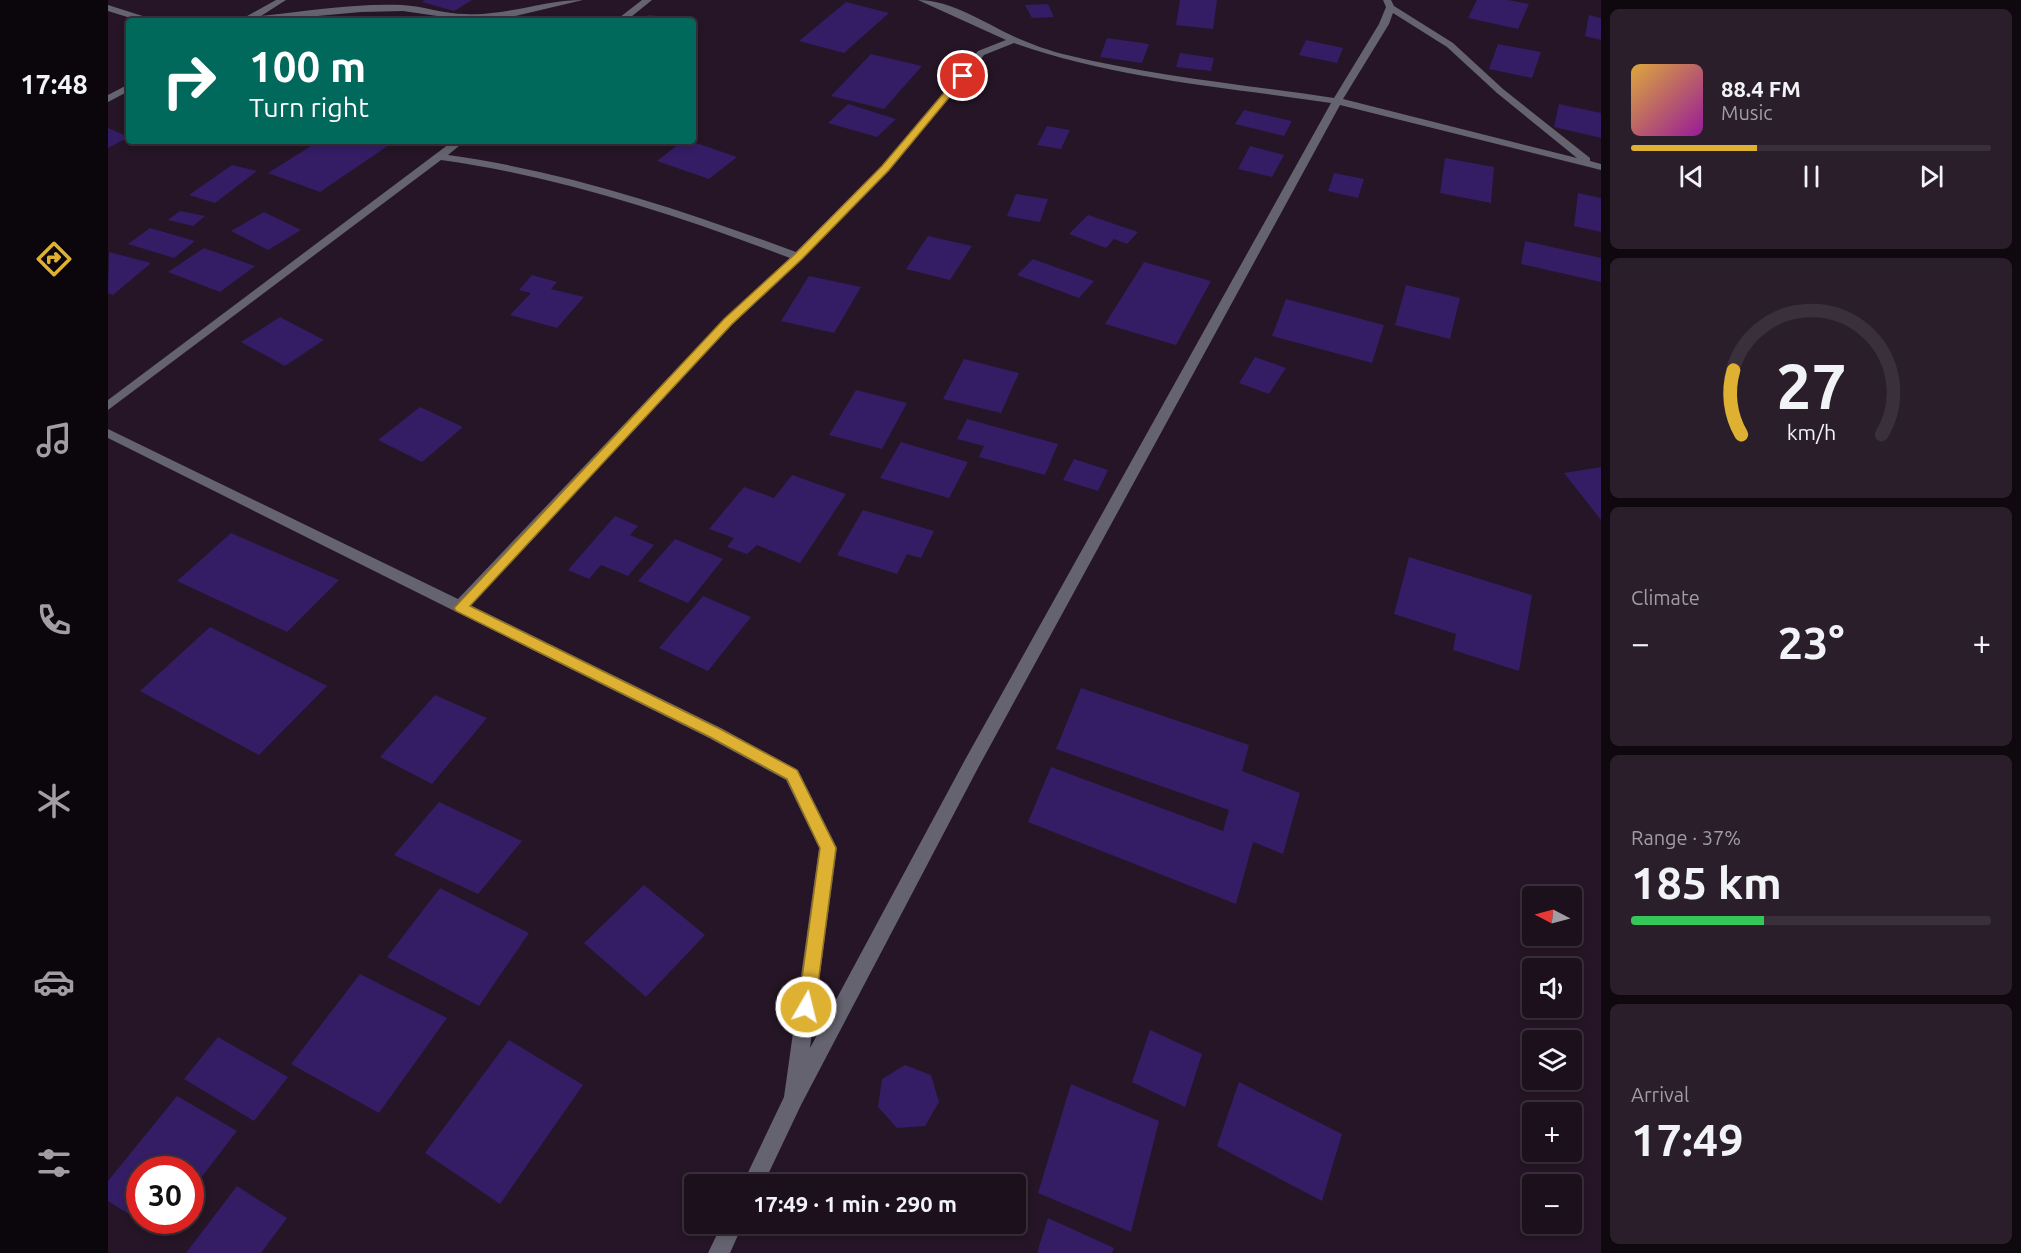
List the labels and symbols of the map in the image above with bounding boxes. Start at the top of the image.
pin [937,50,988,101]
north arrow [1522,886,1582,946]
position arrow [774,975,838,1039]
speed limit sign: 30 [126,1156,204,1234]

